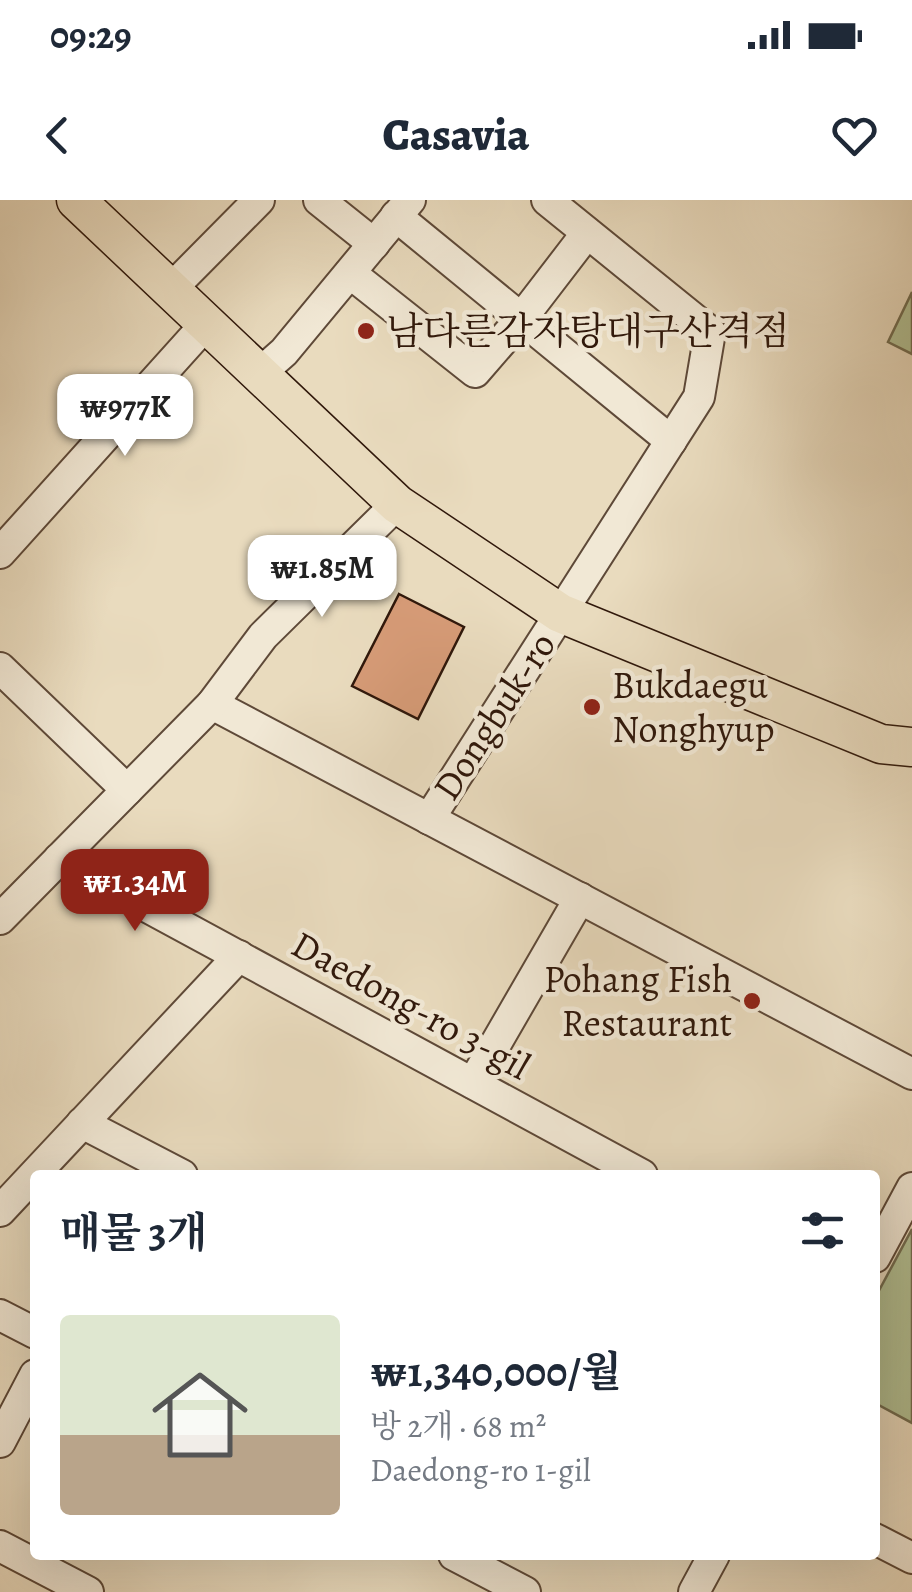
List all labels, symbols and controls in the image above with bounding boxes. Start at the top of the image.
text: 09:29 [50,9,132,61]
text: Casavia [383,104,529,166]
icon: back [30,108,85,163]
icon: heart [827,108,882,163]
place label: 남다른감자탕대구산격점 [386,305,790,357]
marker: 남다른감자탕대구산격점 [355,320,377,342]
pin: ₩977K [55,374,195,459]
text: ₩977K [79,384,171,428]
pin: ₩1.85M [241,535,403,620]
text: ₩1.85M [270,545,374,589]
street label: Dongbuk-ro [420,622,568,810]
place label: Bukdaegu Nonghyup [612,659,775,755]
marker: Bukdaegu Nonghyup [581,696,603,718]
pin: ₩1.34M [54,849,216,934]
text: ₩1.34M [83,859,187,903]
street label: Daedong-ro 3-gil [283,918,539,1092]
place label: Pohang Fish Restaurant [543,953,732,1049]
marker: Pohang Fish Restaurant [741,990,763,1012]
icon: filters [795,1203,850,1258]
text: 매물 3개 [60,1204,207,1261]
text: ₩1,340,000/월 [370,1343,622,1400]
icon: home [140,1355,260,1475]
text: 방 2개 · 68 m² [370,1404,546,1448]
text: Daedong-ro 1-gil [370,1448,591,1492]

